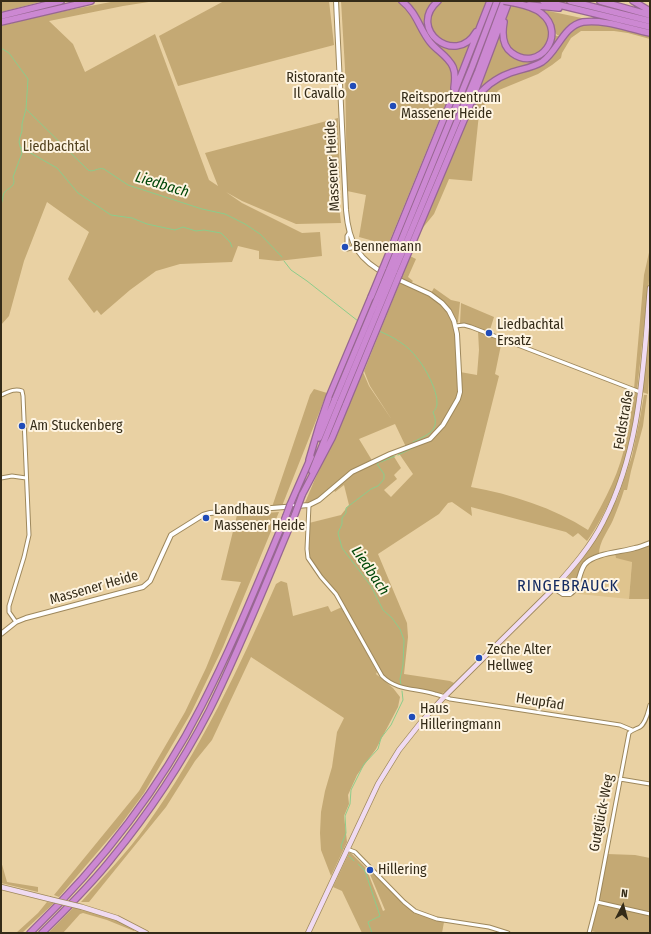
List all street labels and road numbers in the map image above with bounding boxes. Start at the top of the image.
street label: Massener Heide [322,120,344,212]
street label: Feldstraße [611,389,637,451]
street label: Massener Heide [48,567,140,609]
street label: Heupfad [515,690,565,714]
street label: Gutglück-Weg [586,773,618,853]

